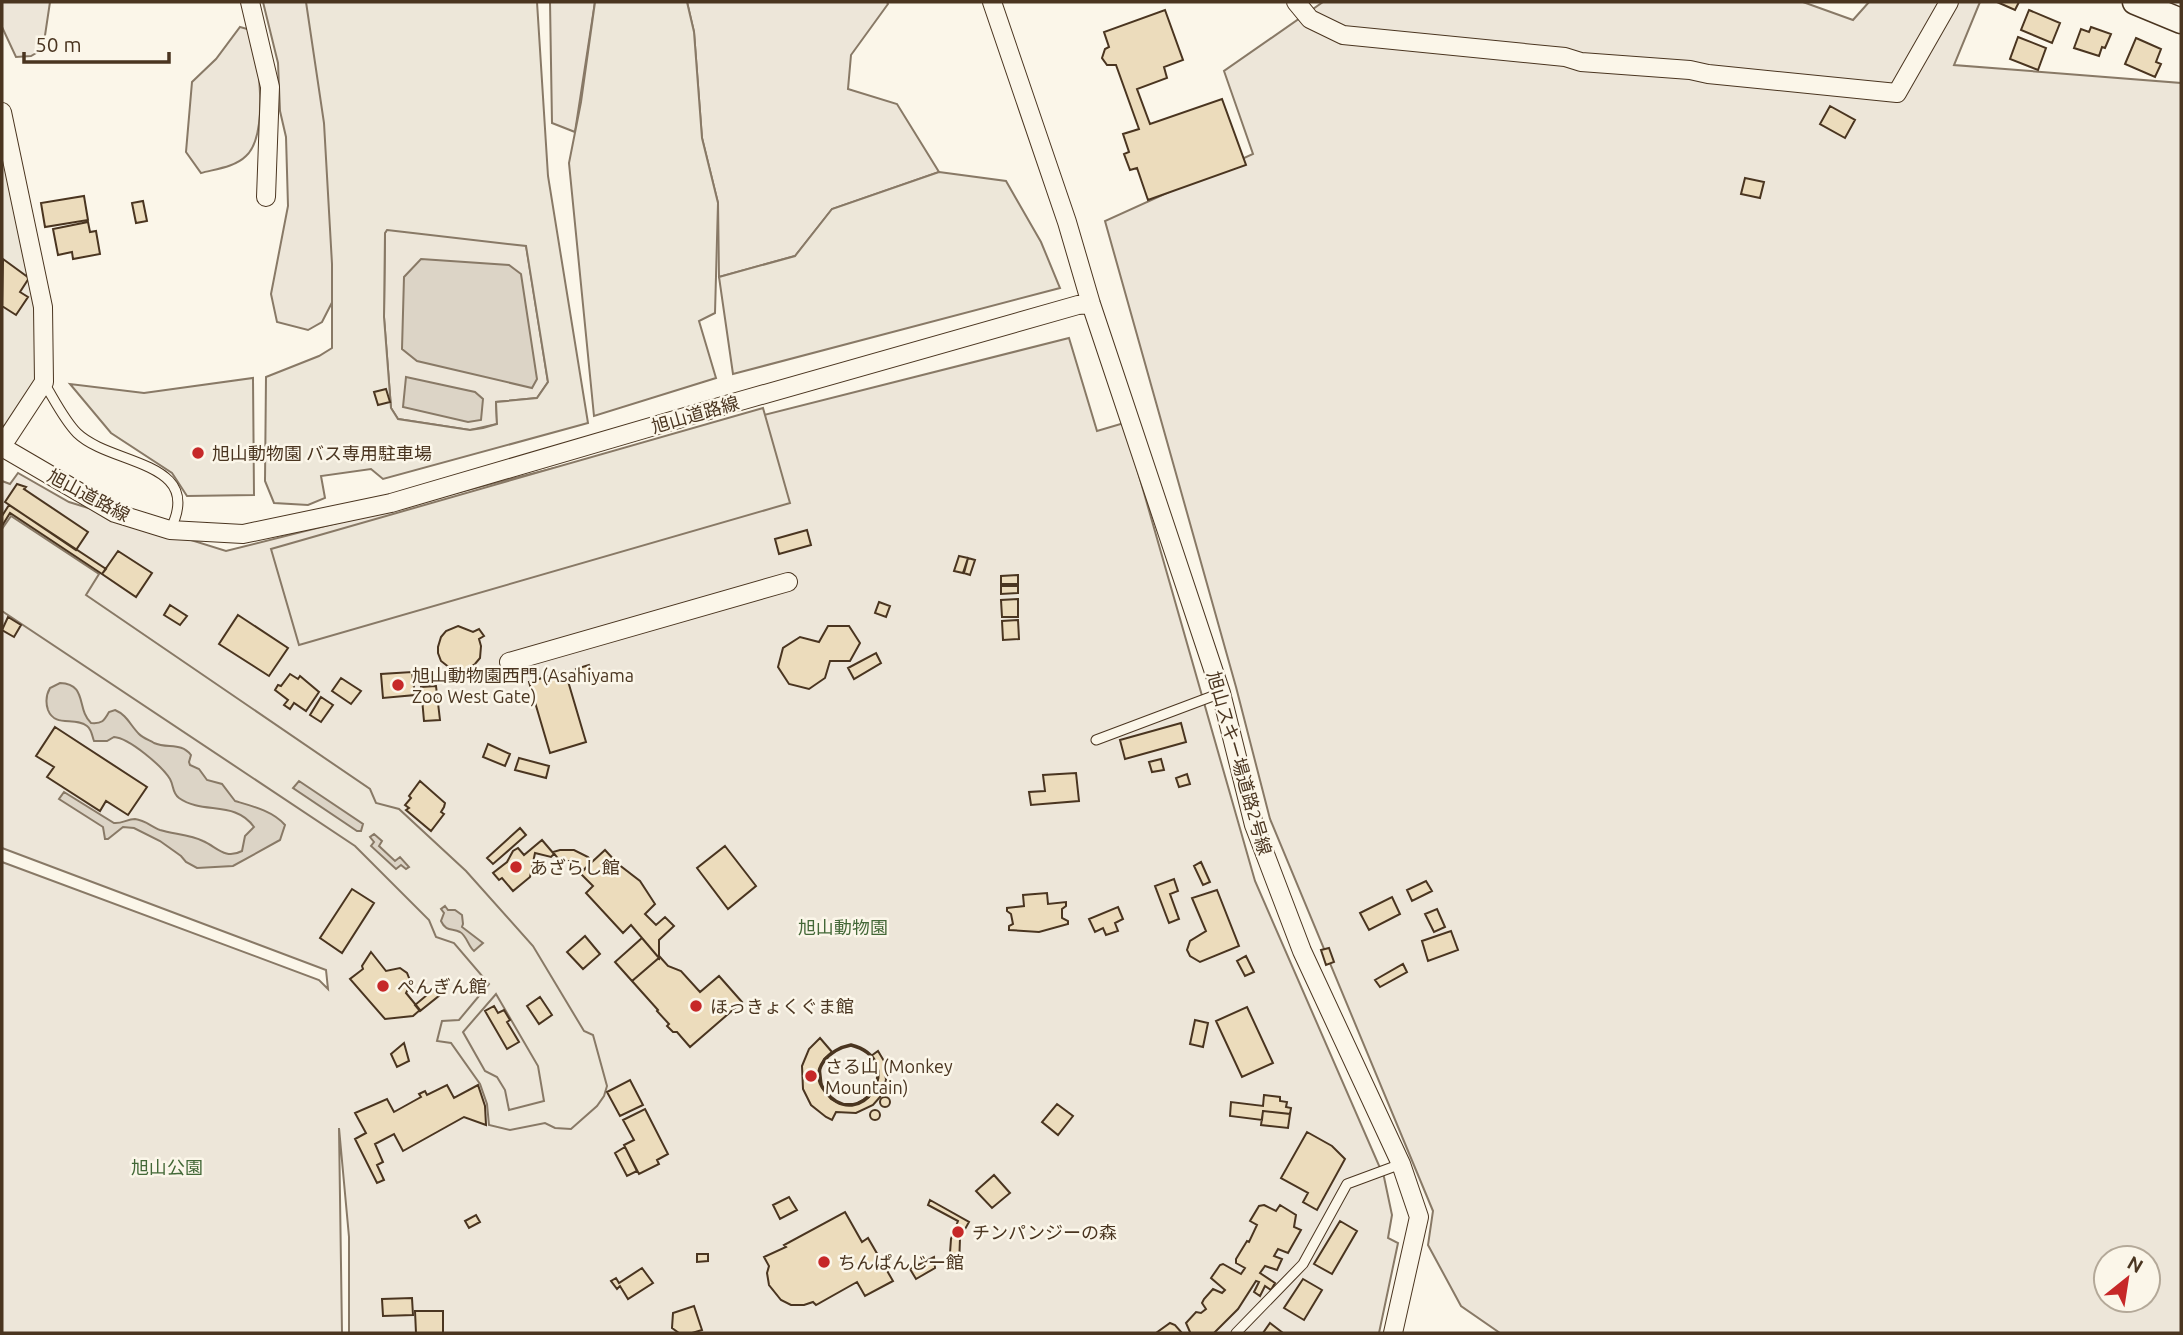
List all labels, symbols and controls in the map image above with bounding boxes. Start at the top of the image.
scale bar [24,21,170,65]
text: 50 m [35,32,82,56]
street label: 旭山道路線 [649,392,741,436]
place label: 旭山動物園 バス専用駐車場 [212,443,432,463]
marker: 旭山動物園 バス専用駐車場 [190,445,206,461]
street label: 旭山道路線 [45,465,133,525]
place label: 旭山動物園西門 (Asahiyama Zoo West Gate) [412,665,634,707]
street label: 旭山スキー場道路2号線 [1204,669,1276,857]
marker: 旭山動物園西門 (Asahiyama Zoo West Gate) [390,677,406,693]
place label: あざらし館 [530,857,620,877]
marker: あざらし館 [508,859,524,875]
park label: 旭山動物園 [798,917,888,937]
place label: ぺんぎん館 [397,976,487,996]
marker: ぺんぎん館 [375,978,391,994]
place label: ほっきょくぐま館 [710,996,854,1016]
marker: ほっきょくぐま館 [688,998,704,1014]
place label: さる山 (Monkey Mountain) [825,1056,953,1098]
marker: さる山 (Monkey Mountain) [803,1068,819,1084]
park label: 旭山公園 [131,1157,203,1177]
place label: チンパンジーの森 [972,1222,1117,1242]
marker: チンパンジーの森 [950,1224,966,1240]
north arrow [2092,1244,2162,1314]
text: N [2124,1251,2147,1277]
place label: ちんぱんじー館 [838,1252,964,1272]
marker: ちんぱんじー館 [816,1254,832,1270]

